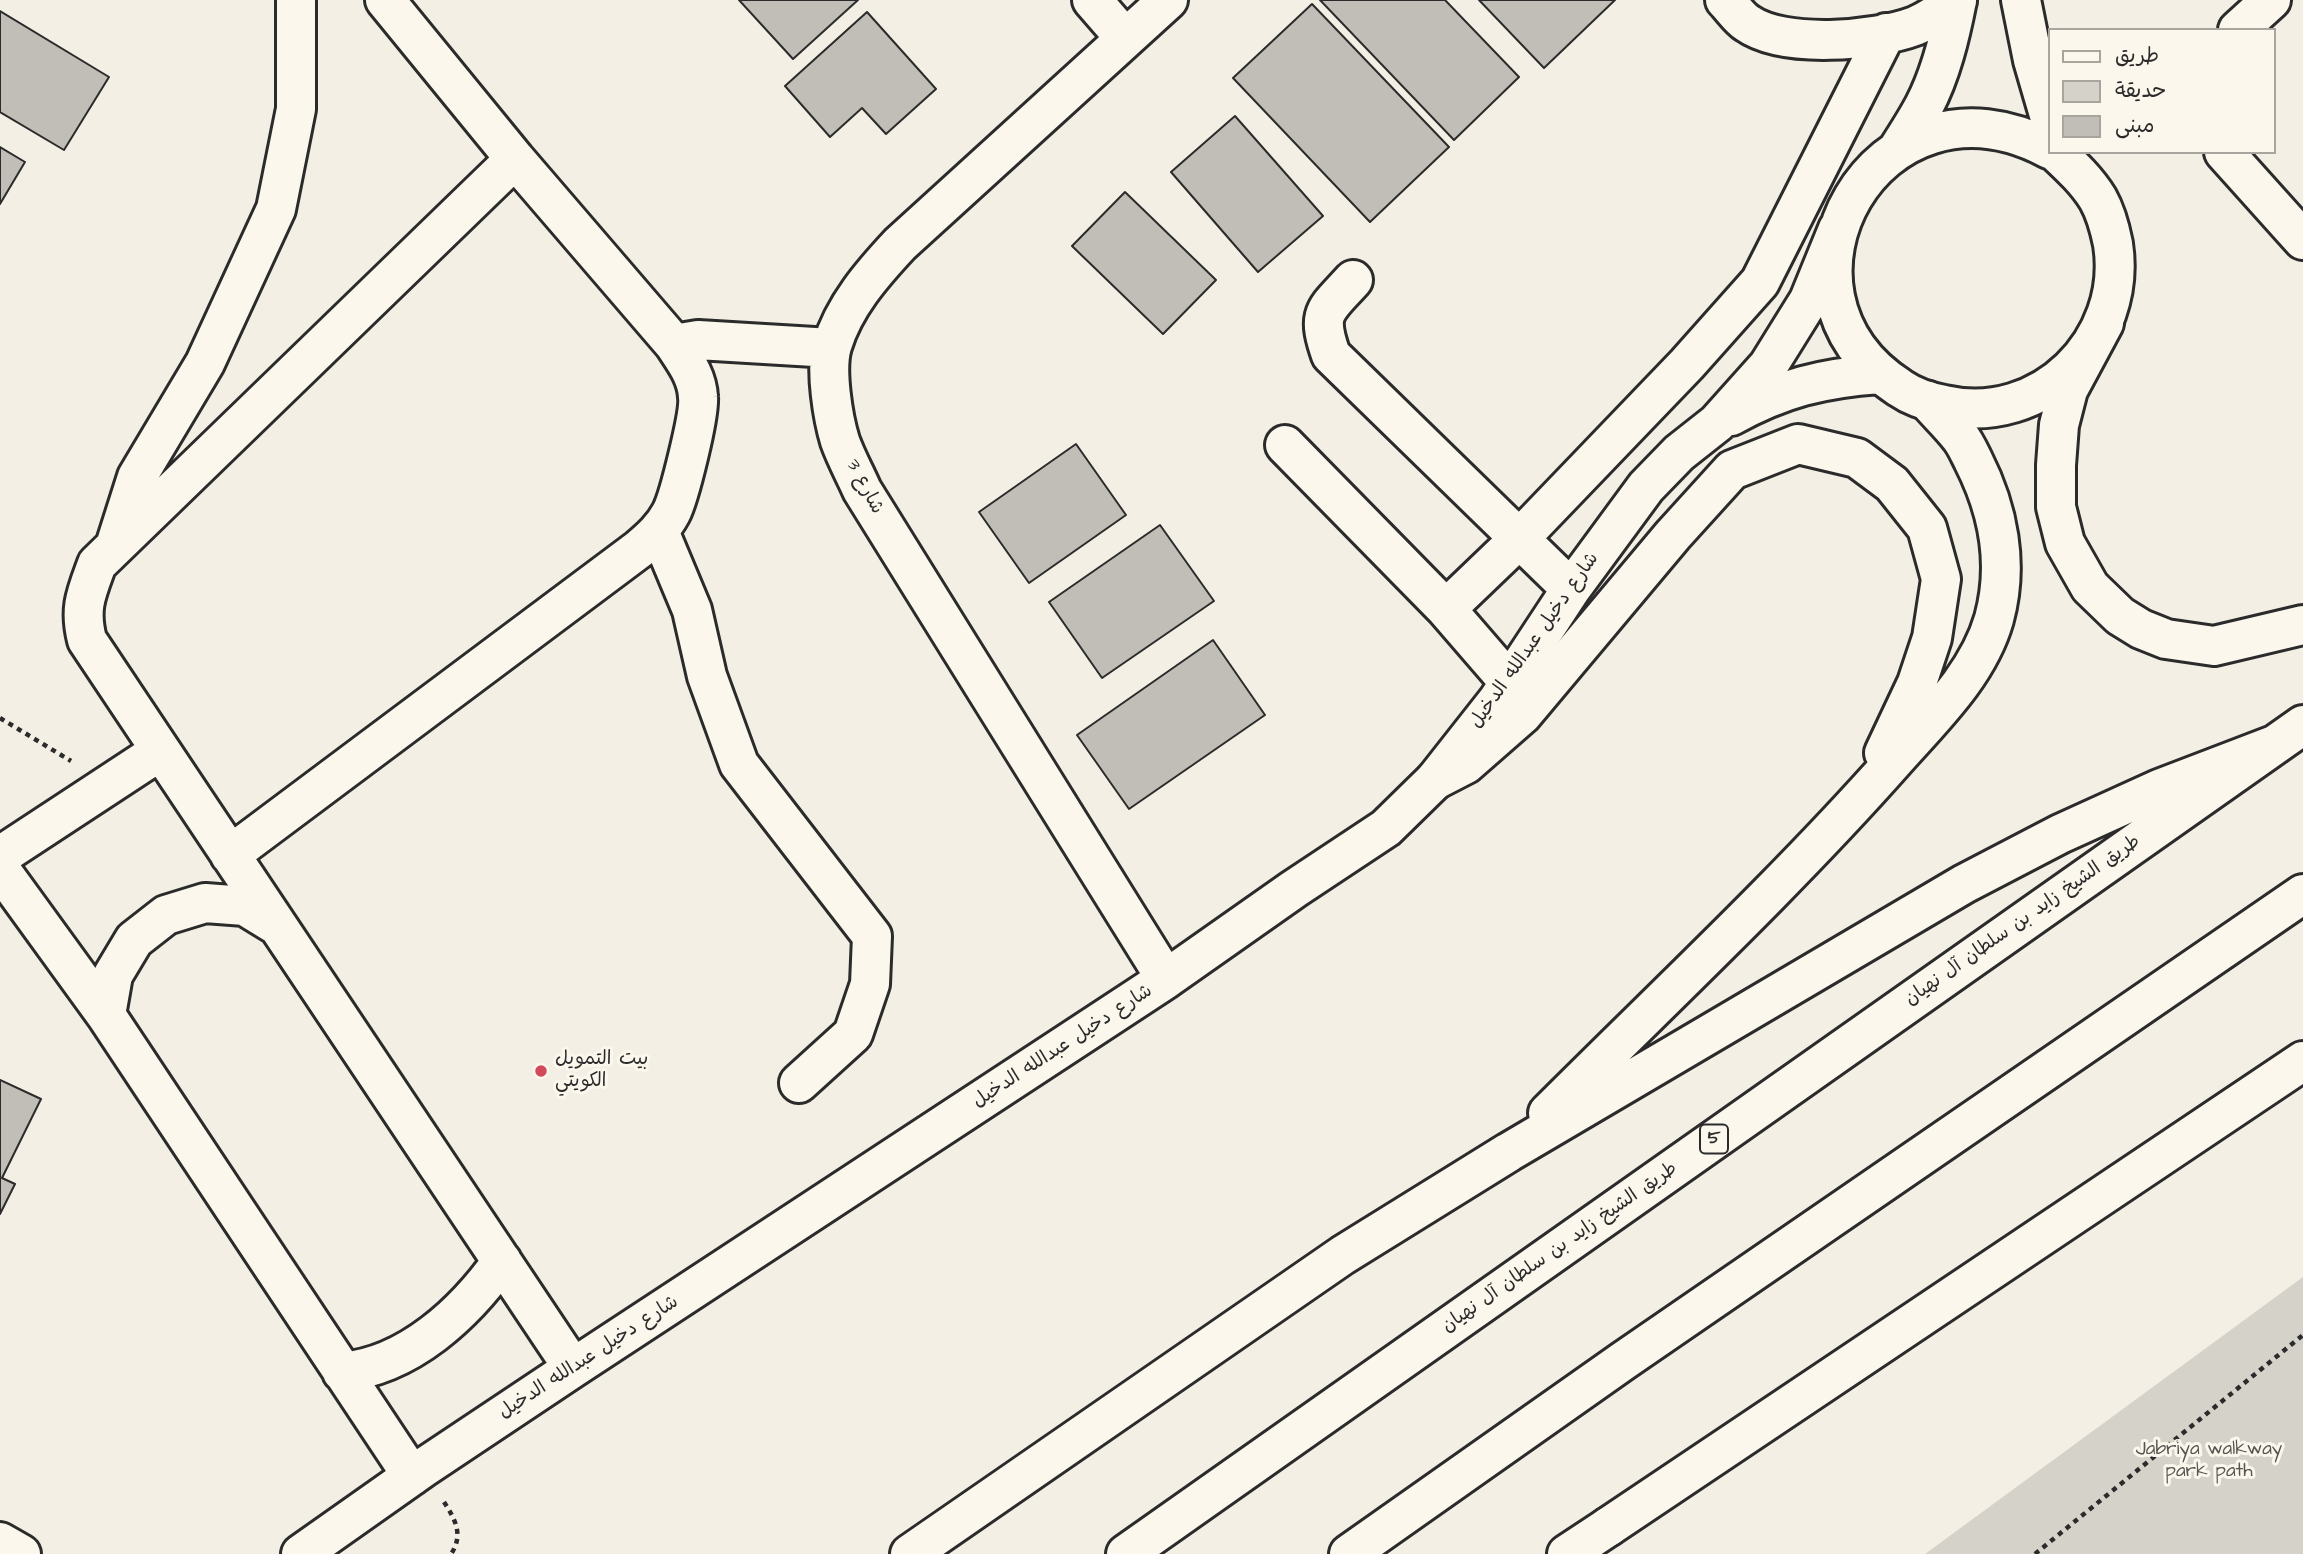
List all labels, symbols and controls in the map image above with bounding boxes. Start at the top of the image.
legend [2048,28,2275,154]
text: طريق [2115,41,2159,70]
text: حديقة [2115,76,2166,105]
text: مبنى [2115,111,2154,140]
street label: شارع 3 [840,456,888,518]
street label: شارع دخيل عبدالله الدخيل [1466,549,1604,733]
street label: طريق الشيخ زايد بن سلطان آل نهيان [1901,831,2145,1011]
street label: شارع دخيل عبدالله الدخيل [969,980,1157,1114]
place label: بيت التمويل الكويتي [555,1049,648,1093]
marker: بيت التمويل الكويتي [533,1063,549,1079]
road number: 5 [1700,1124,1728,1154]
street label: طريق الشيخ زايد بن سلطان آل نهيان [1438,1158,1682,1338]
street label: شارع دخيل عبدالله الدخيل [495,1291,683,1425]
park label: Jabriya walkway park path [2136,1439,2282,1483]

